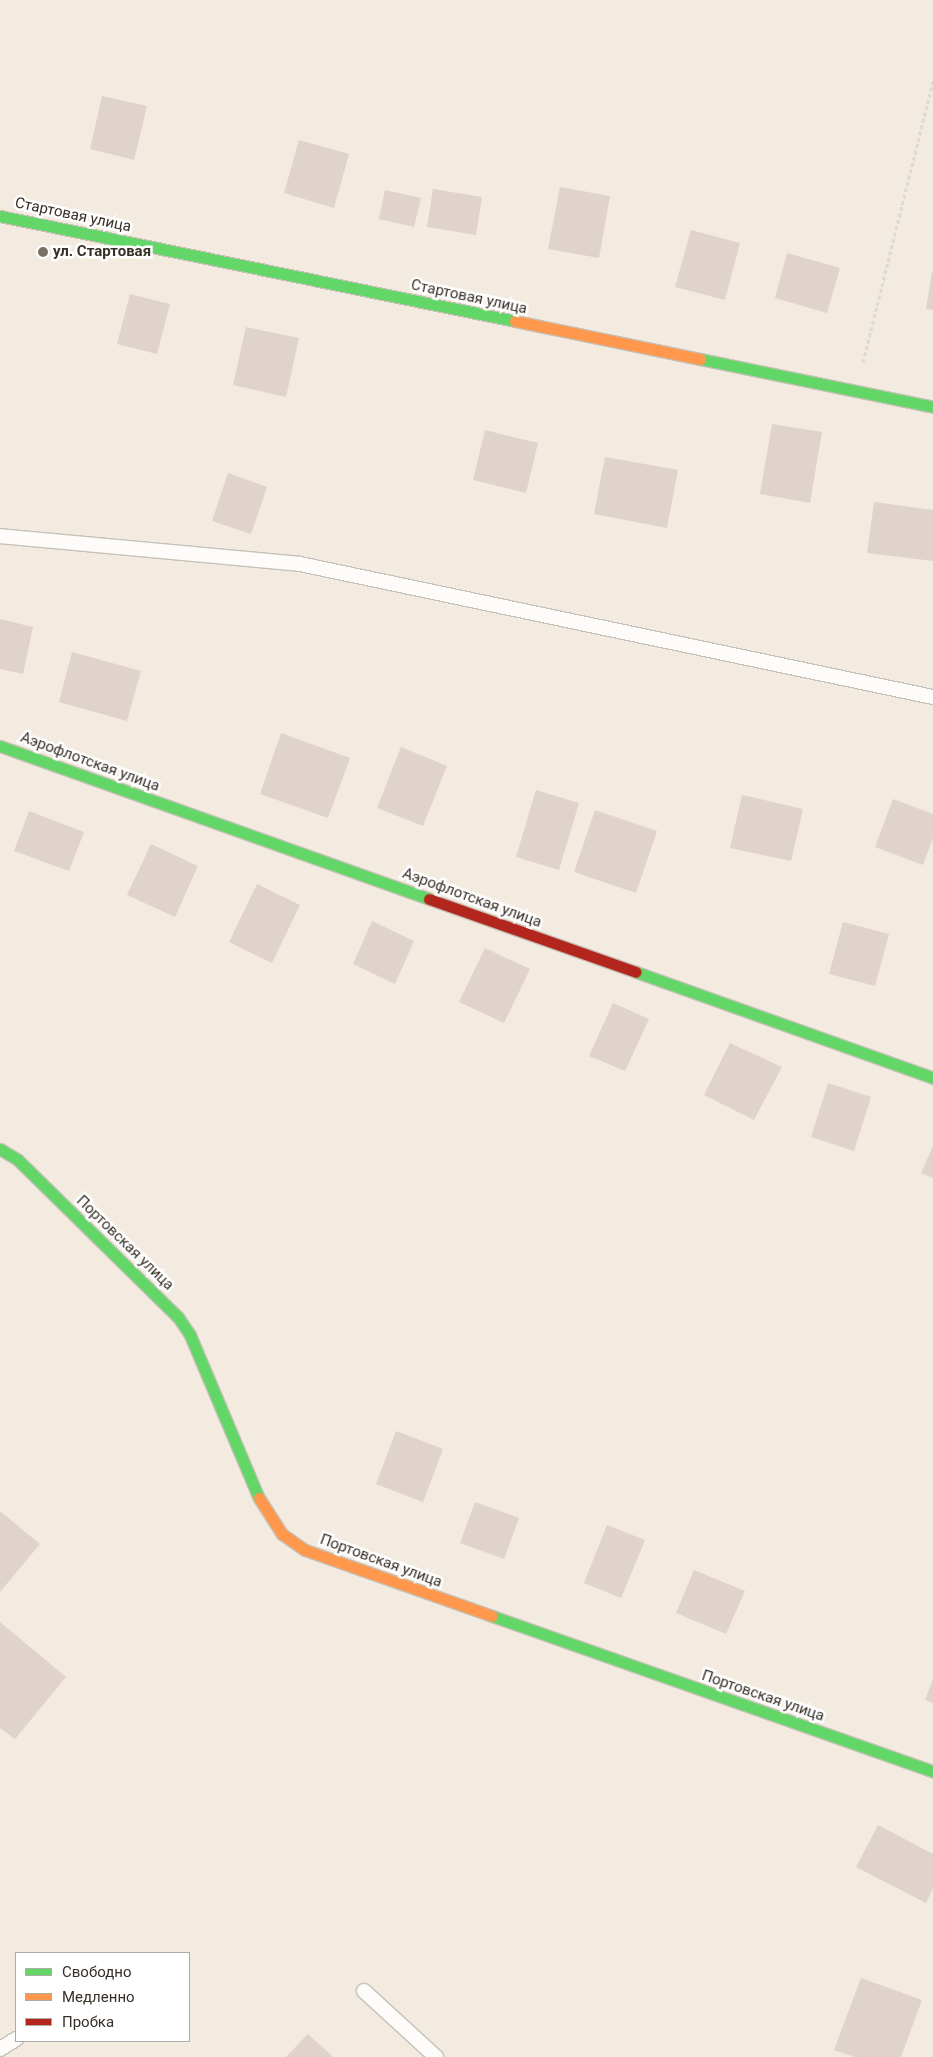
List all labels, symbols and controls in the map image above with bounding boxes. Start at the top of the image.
street label: Стартовая улица [13,194,133,236]
place label: ул. Стартовая [53,243,151,261]
marker: ул. Стартовая [37,246,49,258]
street label: Стартовая улица [409,276,529,318]
street label: Аэрофлотская улица [18,728,162,796]
street label: Аэрофлотская улица [400,864,544,932]
street label: Портовская улица [73,1192,177,1294]
street label: Портовская улица [318,1531,444,1591]
street label: Портовская улица [699,1667,827,1725]
legend [15,1952,190,2042]
text: Свободно [62,1963,131,1981]
text: Медленно [62,1988,135,2006]
text: Пробка [62,2013,114,2031]

